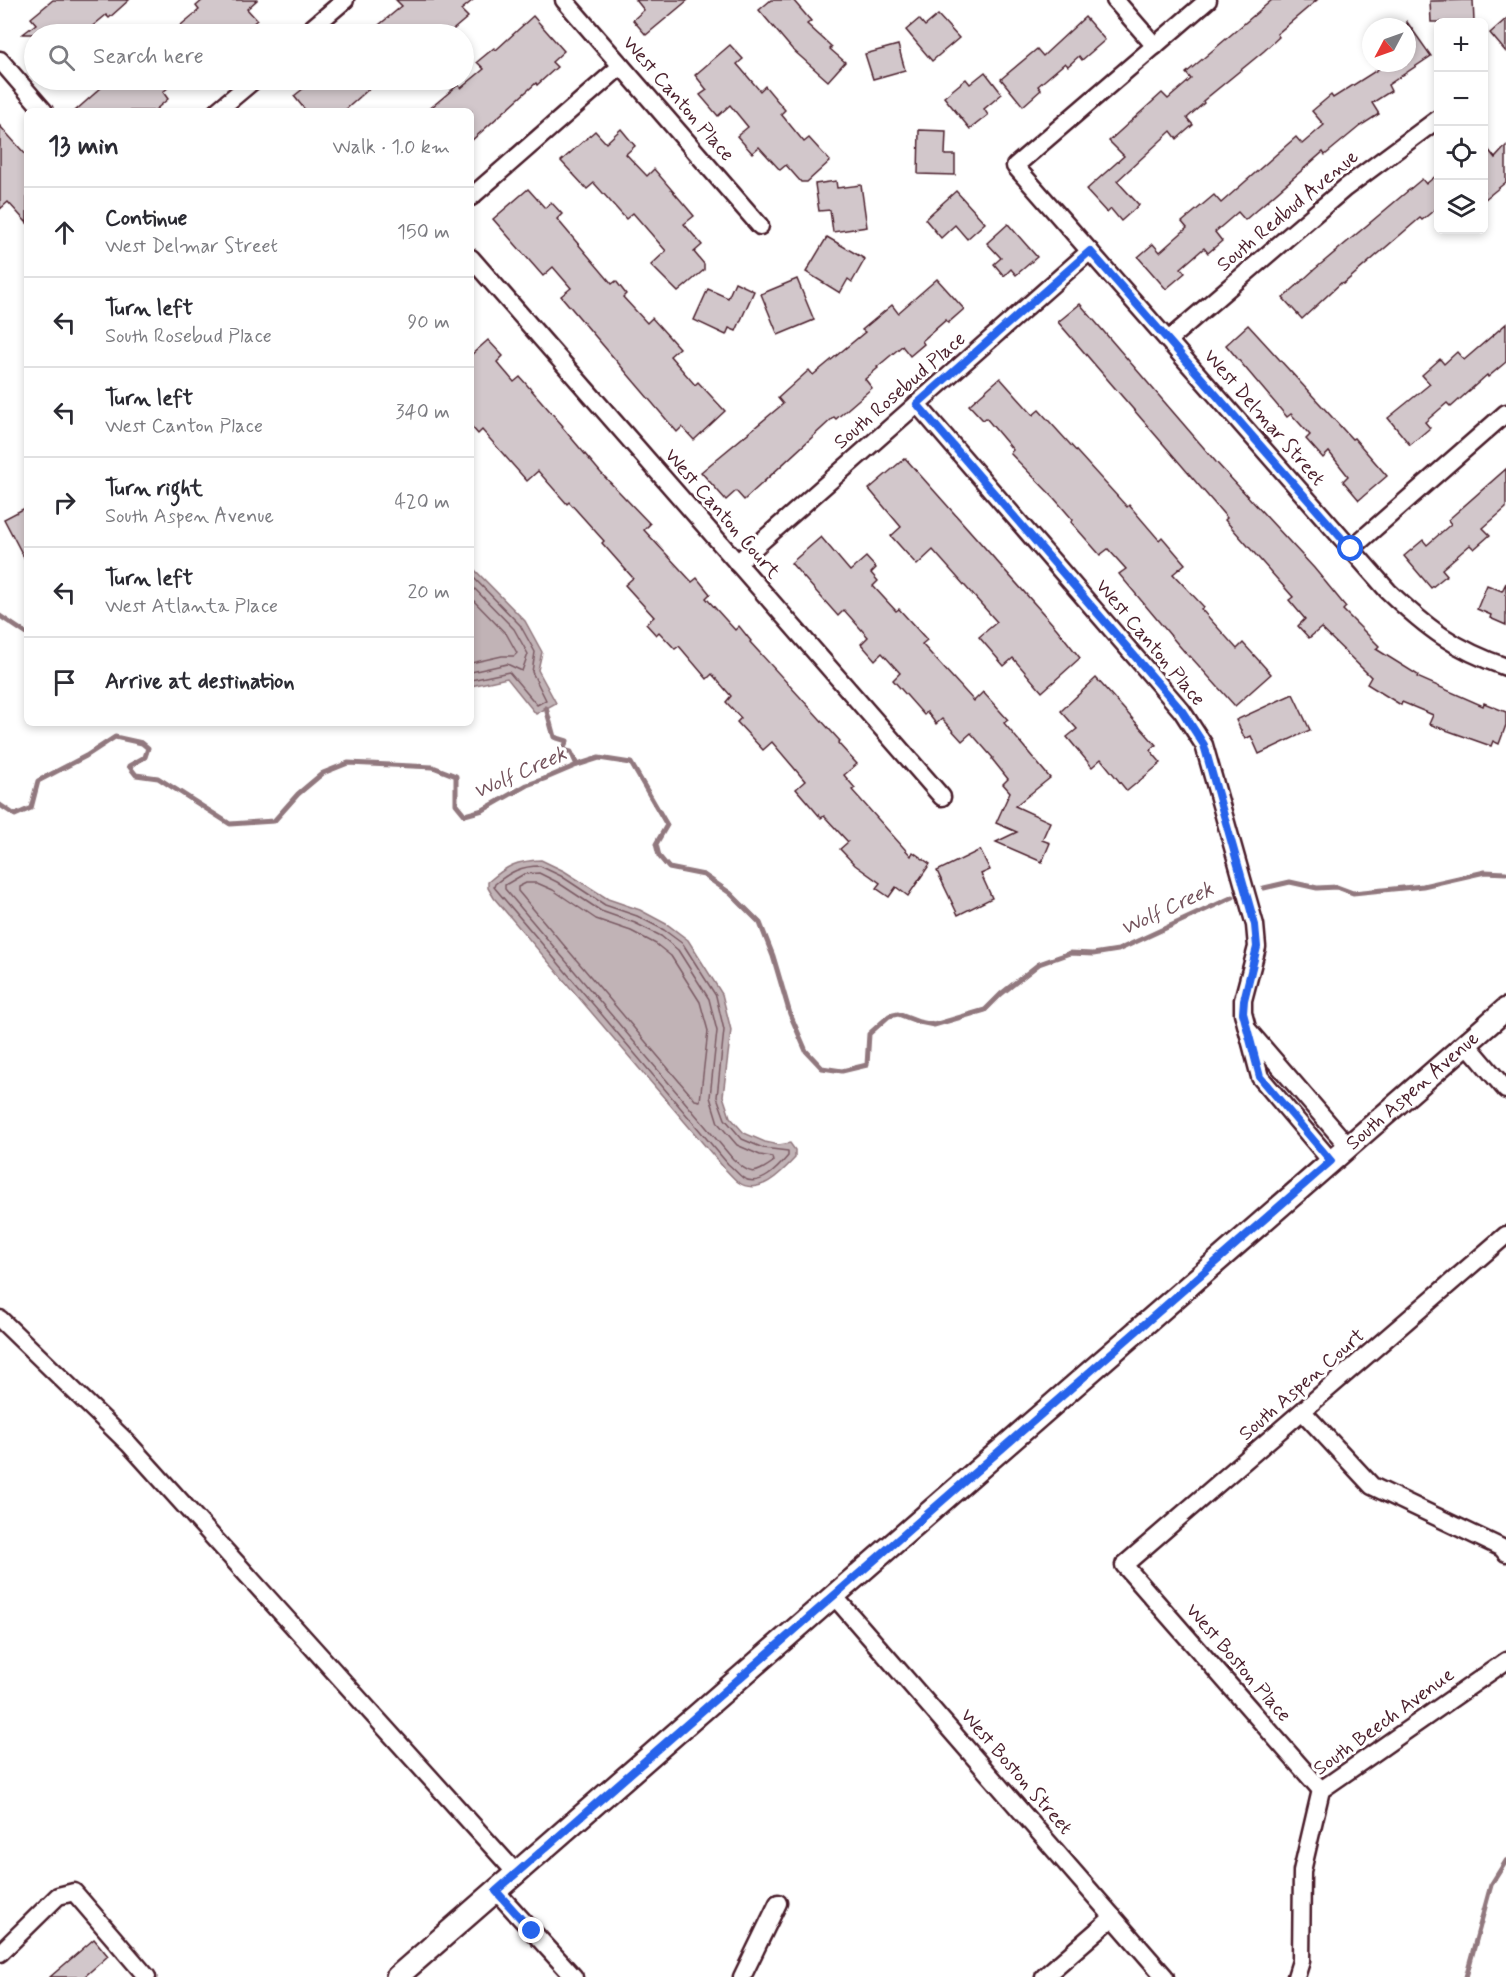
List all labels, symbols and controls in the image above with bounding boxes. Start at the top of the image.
north arrow [1362,18,1416,72]
map controls [1434,18,1488,234]
button: + [1434,18,1488,72]
search box [24,24,474,90]
street label: West Canton Place [616,31,740,167]
icon: search [45,41,78,74]
text: Search here [93,43,204,71]
button: − [1434,72,1488,126]
button: locate [1434,126,1488,180]
text: 13 min [48,130,119,164]
text: Walk · 1.0 km [333,134,450,161]
street label: South Redbud Avenue [1211,144,1365,278]
button: layers [1434,180,1488,234]
text: Continue [105,205,187,233]
icon: ahead [48,216,81,249]
text: 150 m [397,219,450,246]
text: West Delmar Street [105,233,278,260]
text: Turn left [105,295,193,323]
icon: left [48,306,81,339]
text: 90 m [407,309,450,336]
text: South Rosebud Place [105,323,272,350]
street label: South Rosebud Place [828,326,972,456]
street label: West Delmar Street [1197,344,1331,492]
text: Turn left [105,385,193,413]
icon: left [48,396,81,429]
text: 340 m [395,399,450,426]
text: West Canton Place [105,413,263,440]
street label: West Canton Court [658,443,786,585]
text: Turn right [105,475,203,503]
icon: right [48,486,81,519]
text: 420 m [394,489,450,516]
text: South Aspen Avenue [105,503,274,530]
route start [1337,535,1363,561]
text: Turn left [105,565,193,593]
street label: West Canton Place [1089,574,1211,712]
icon: left [48,576,81,609]
text: 20 m [407,579,450,606]
text: West Atlanta Place [105,593,278,620]
icon: arrive [48,666,81,699]
text: Arrive at destination [105,668,295,696]
water label: Wolf Creek [469,740,571,806]
water label: Wolf Creek [1116,875,1218,943]
street label: South Aspen Avenue [1340,1025,1485,1156]
street label: South Aspen Court [1233,1323,1371,1447]
street label: West Boston Place [1179,1598,1297,1728]
street label: South Beech Avenue [1308,1662,1460,1782]
street label: West Boston Street [954,1703,1078,1841]
route end [518,1917,544,1943]

